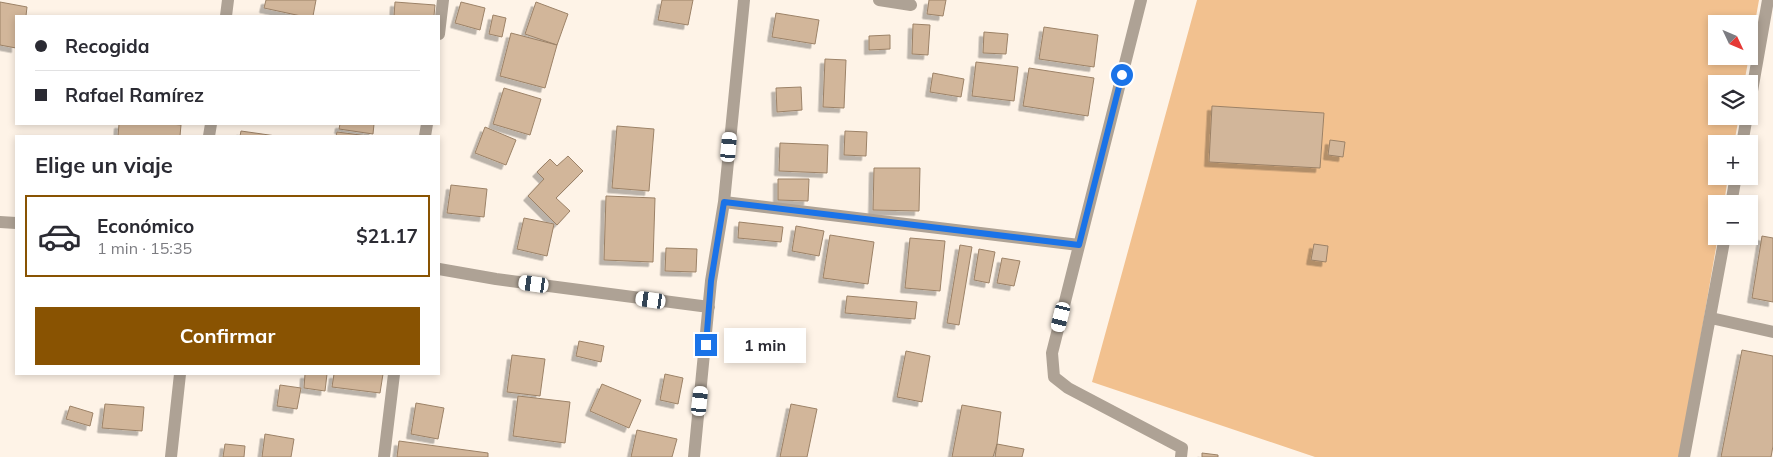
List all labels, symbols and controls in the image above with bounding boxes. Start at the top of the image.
north arrow [1708,15,1758,65]
map controls [1708,15,1758,245]
text: Recogida [65,34,149,58]
route start [1111,64,1133,86]
button: layers [1708,75,1758,125]
text: Rafael Ramírez [65,83,204,107]
car [720,131,737,163]
button: + [1708,135,1758,185]
text: Elige un viaje [35,151,173,179]
button: − [1708,195,1758,245]
icon: car [37,214,82,259]
text: Económico [97,214,194,238]
text: $21.17 [356,224,418,248]
text: 1 min · 15:35 [97,238,192,258]
car [518,274,549,294]
car [635,290,666,310]
car [1050,301,1071,333]
button: Confirmar [35,307,420,365]
callout: 1 min [724,328,806,362]
route end [695,334,717,356]
text: 1 min [744,335,786,355]
car [690,385,709,417]

